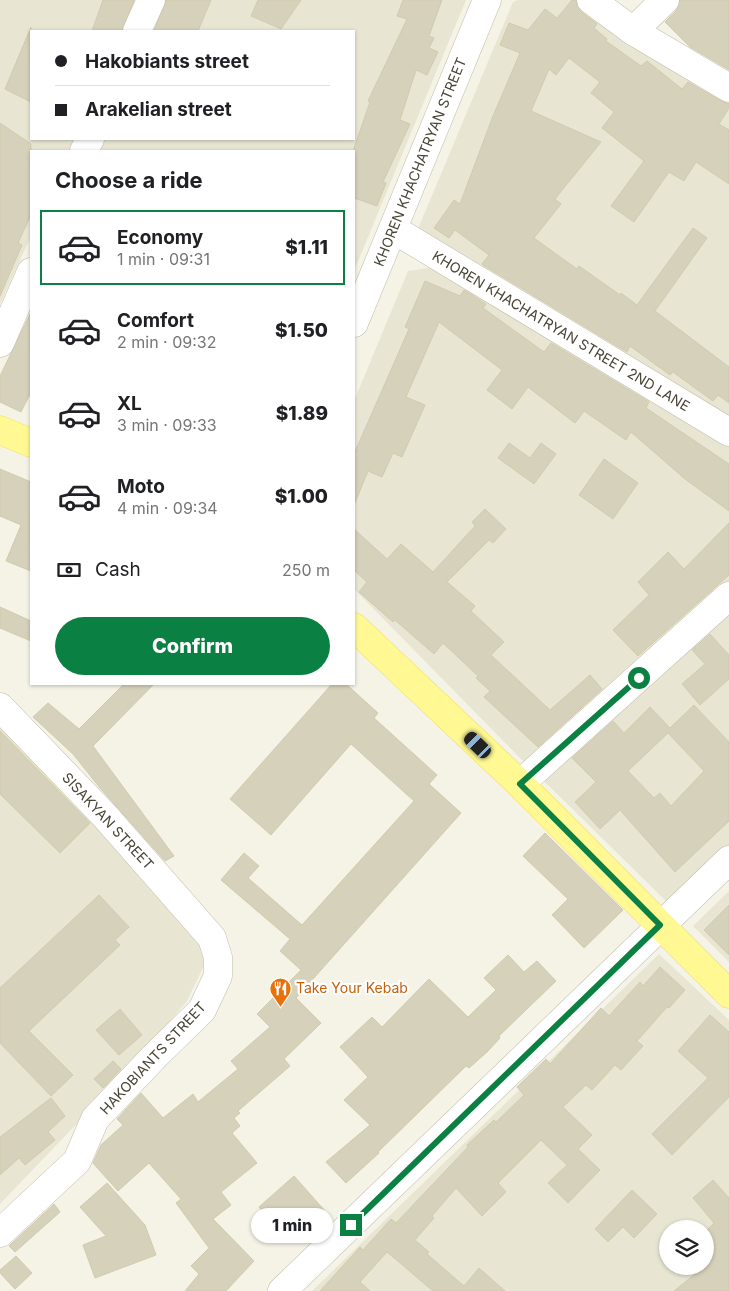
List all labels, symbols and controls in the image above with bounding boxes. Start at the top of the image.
text: Hakobiants street [85,50,249,73]
street label: KHOREN KHACHATRYAN STREET [370,55,469,269]
text: Arakelian street [85,98,232,121]
text: Choose a ride [55,167,203,193]
icon: car [57,225,102,270]
text: Economy [117,226,203,249]
text: $1.11 [285,236,328,259]
street label: KHOREN KHACHATRYAN STREET 2ND LANE [429,247,693,414]
text: 1 min · 09:31 [117,249,210,269]
icon: car [57,308,102,353]
text: Comfort [117,309,194,332]
text: $1.50 [275,319,328,342]
text: 2 min · 09:32 [117,332,216,352]
icon: car [57,391,102,436]
text: XL [117,392,142,415]
text: $1.89 [276,402,328,425]
text: 3 min · 09:33 [117,415,217,435]
icon: car [57,474,102,519]
text: Moto [117,475,165,498]
text: $1.00 [275,485,328,508]
text: 4 min · 09:34 [117,498,218,518]
icon: cash [55,556,83,584]
text: Cash [95,558,141,581]
text: 250 m [282,560,330,580]
button: Confirm [55,617,330,675]
route start [628,667,650,689]
car [461,729,494,761]
street label: SISAKYAN STREET [59,769,158,873]
restaurant icon: Take Your Kebab [268,976,292,1007]
place label: Take Your Kebab [296,979,408,996]
street label: HAKOBIANTS STREET [96,998,209,1117]
callout: 1 min [251,1208,334,1242]
route end [340,1214,362,1236]
text: 1 min [272,1215,312,1235]
map controls [659,1220,714,1275]
button: layers [659,1220,714,1275]

